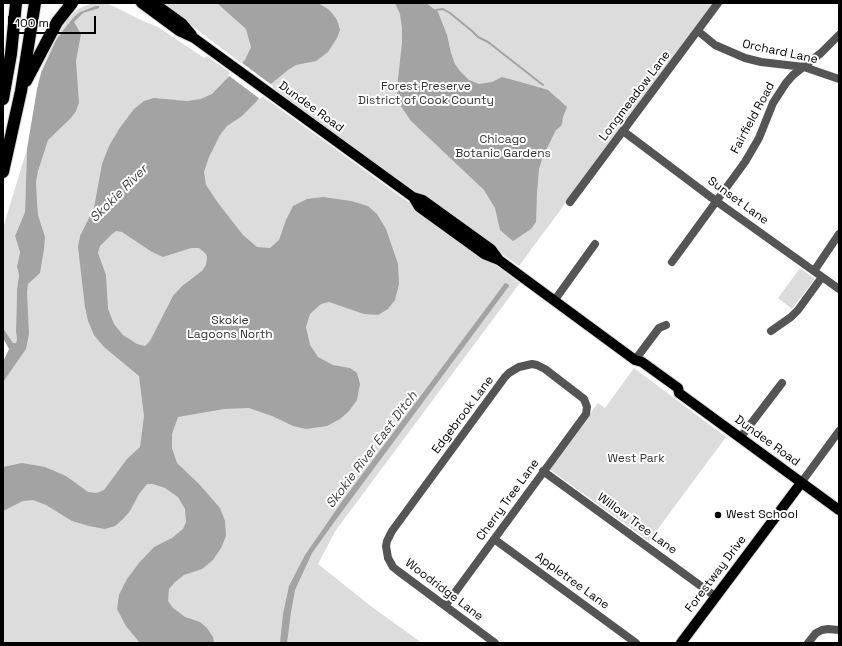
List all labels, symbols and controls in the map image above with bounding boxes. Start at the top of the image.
scale bar [10,8,98,34]
text: 100 m [15,15,49,31]
street label: Orchard Lane [741,37,819,67]
street label: Longmeadow Lane [597,48,673,144]
street label: Dundee Road [276,79,346,135]
park label: Forest Preserve District of Cook County [358,80,494,108]
street label: Fairfield Road [728,80,778,156]
park label: Chicago Botanic Gardens [455,133,551,161]
water label: Skokie River [87,162,151,226]
street label: Sunset Lane [705,174,771,228]
park label: Skokie Lagoons North [187,314,273,342]
street label: Edgebrook Lane [429,373,497,457]
water label: Skokie River East Ditch [323,389,421,511]
street label: Dundee Road [732,413,802,469]
park label: West Park [607,452,665,466]
street label: Cherry Tree Lane [474,456,542,544]
street label: Willow Tree Lane [594,490,680,558]
place label: West School [726,508,798,522]
marker: West School [713,510,723,520]
street label: Forestway Drive [682,533,750,615]
street label: Appletree Lane [532,549,612,613]
street label: Woodridge Lane [402,556,486,624]

